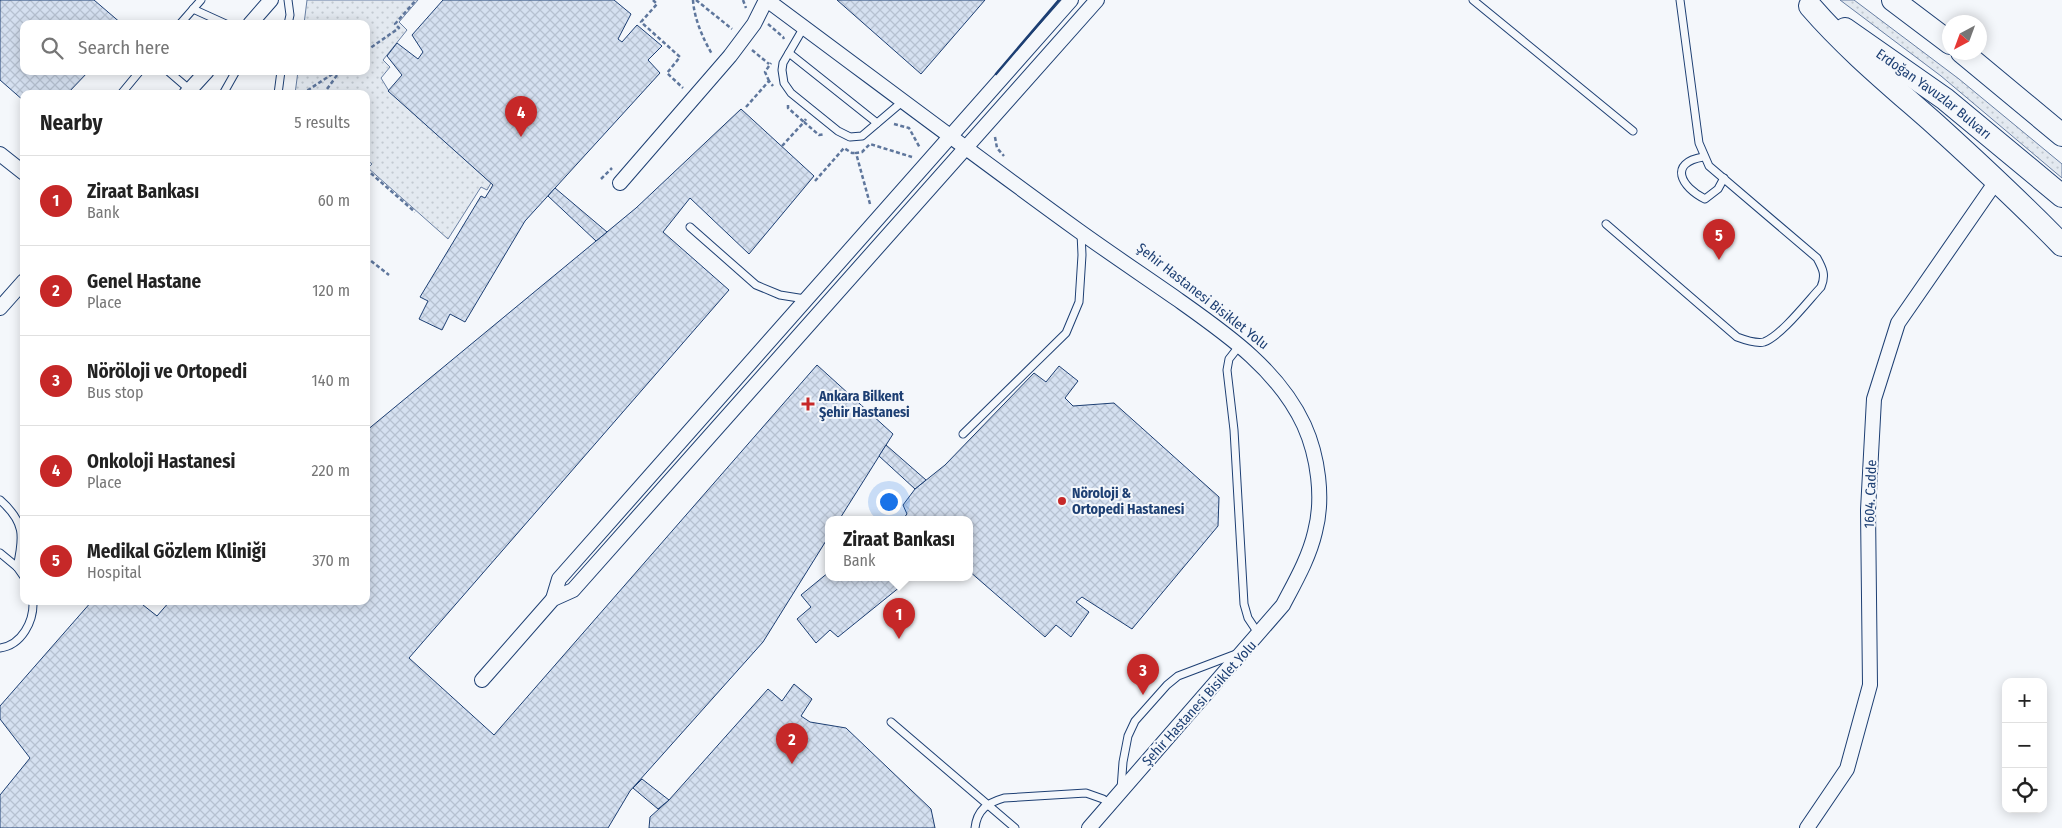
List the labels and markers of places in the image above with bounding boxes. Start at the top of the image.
pin: 4 [505,96,537,137]
pin: 5 [1703,219,1735,260]
place label: Ankara Bilkent Şehir Hastanesi [818,388,910,422]
marker: Ankara Bilkent Şehir Hastanesi [801,397,815,411]
place label: Nöroloji & Ortopedi Hastanesi [1072,485,1185,518]
marker: Nöroloji & Ortopedi Hastanesi [1056,495,1068,507]
pin: 1 [883,598,915,639]
pin: 3 [1127,654,1159,695]
pin: 2 [776,723,808,764]

